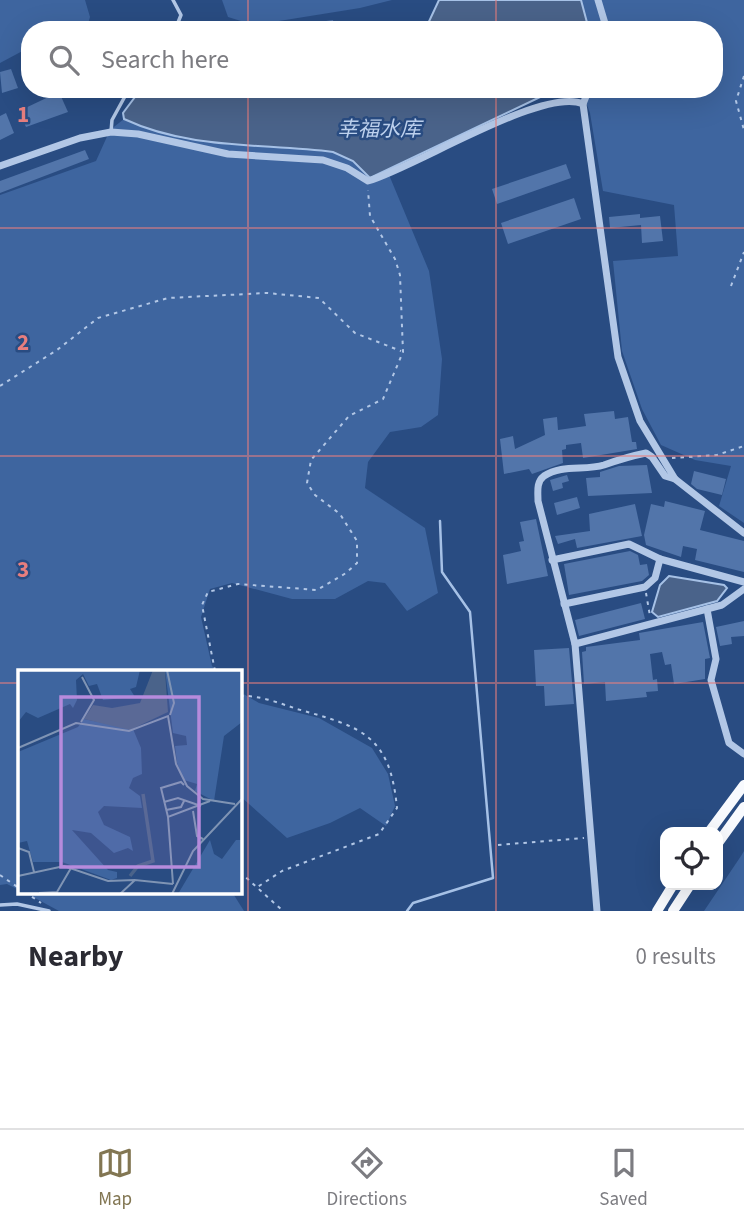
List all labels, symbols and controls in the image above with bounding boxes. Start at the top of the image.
search box [21,21,723,98]
icon: search [45,41,83,79]
text: Search here [101,41,229,78]
text: 1 [17,98,29,131]
water label: 幸福水库 [337,114,424,144]
text: 2 [17,326,29,359]
text: 3 [17,553,29,586]
inset map [18,670,242,894]
map controls [660,827,723,890]
button: locate [660,827,723,890]
text: Nearby [28,935,123,978]
text: 0 results [636,940,716,973]
tab: Map [96,1144,134,1213]
tab: Directions [327,1144,407,1213]
tab: Saved [599,1144,648,1213]

